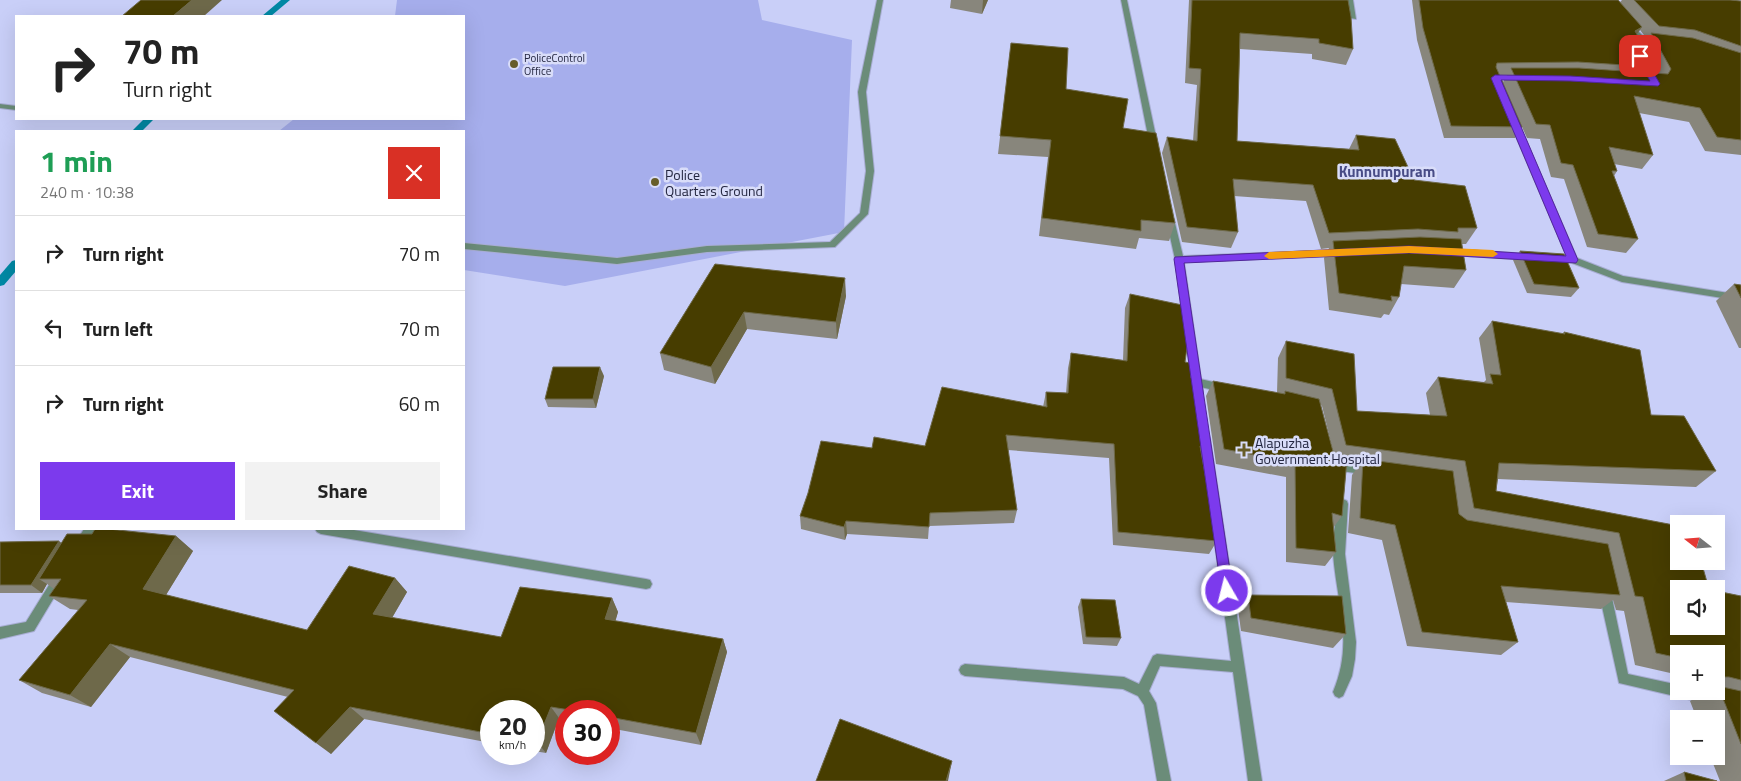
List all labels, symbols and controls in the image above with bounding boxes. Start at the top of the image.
text: 70 m [123,24,199,78]
icon: right [40,35,105,100]
pin [1619,35,1661,77]
icon: arrive [1626,42,1654,70]
place label: PoliceControl Office [524,50,585,79]
marker: PoliceControl Office [508,58,520,70]
text: Turn right [123,72,212,106]
text: 1 min [40,138,113,184]
button: close [388,147,440,199]
district label: Kunnumpuram [1339,160,1435,183]
place label: Police Quarters Ground [665,164,763,201]
marker: Police Quarters Ground [649,176,661,188]
text: 240 m · 10:38 [40,180,134,204]
icon: right [40,239,68,267]
text: Turn right [83,239,164,268]
text: 70 m [399,239,440,268]
icon: left [40,314,68,342]
text: Turn left [83,314,153,343]
text: 70 m [399,314,440,343]
icon: right [40,389,68,417]
text: Turn right [83,389,164,418]
text: 60 m [399,389,440,418]
place label: Alapuzha Government Hospital [1255,432,1380,469]
marker: Alapuzha Government Hospital [1237,443,1251,457]
button: Exit [40,462,235,520]
button: Share [245,462,440,520]
north arrow [1670,515,1725,570]
map controls [1670,515,1725,765]
position arrow [1200,564,1252,616]
button: sound [1670,580,1725,635]
button: + [1670,645,1725,700]
speed limit sign: 30 [555,700,620,765]
text: 20 [498,707,527,745]
button: − [1670,710,1725,765]
text: km/h [499,735,526,754]

